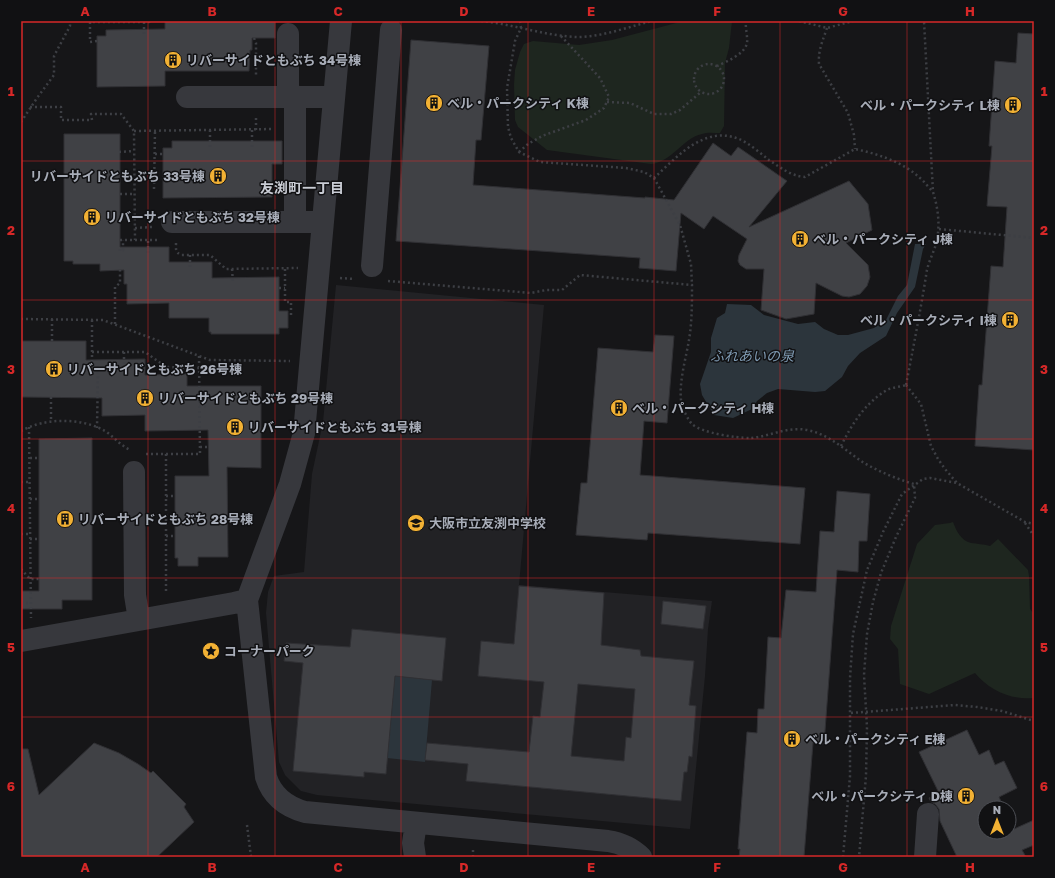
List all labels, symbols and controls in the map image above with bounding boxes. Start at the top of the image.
text: A [80,3,90,19]
text: B [207,3,217,19]
text: C [333,3,343,19]
text: D [459,3,469,19]
text: E [587,3,595,19]
text: F [713,3,721,19]
text: G [838,3,848,19]
text: H [965,3,975,19]
building icon: リバーサイドともぶち 34号棟 [163,50,183,70]
place label: リバーサイドともぶち 34号棟 [186,52,361,68]
text: 1 [8,83,15,99]
text: 1 [1041,83,1048,99]
building icon: ベル・パークシティ K棟 [424,93,444,113]
place label: ベル・パークシティ K棟 [447,95,589,111]
building icon: ベル・パークシティ L棟 [1003,95,1023,115]
place label: ベル・パークシティ L棟 [860,97,1000,113]
building icon: リバーサイドともぶち 33号棟 [208,166,228,186]
place label: リバーサイドともぶち 33号棟 [30,168,205,184]
district label: 友渕町一丁目 [260,179,344,196]
building icon: リバーサイドともぶち 32号棟 [82,207,102,227]
place label: リバーサイドともぶち 32号棟 [105,209,280,225]
text: 2 [7,222,15,238]
text: 2 [1040,222,1048,238]
building icon: ベル・パークシティ J棟 [790,229,810,249]
place label: ベル・パークシティ J棟 [813,231,953,247]
building icon: ベル・パークシティ I棟 [1000,310,1020,330]
place label: ベル・パークシティ I棟 [860,312,997,328]
water label: ふれあいの泉 [710,347,795,364]
building icon: リバーサイドともぶち 26号棟 [44,359,64,379]
text: 3 [7,361,15,377]
place label: リバーサイドともぶち 26号棟 [67,361,242,377]
text: 3 [1040,361,1048,377]
building icon: リバーサイドともぶち 29号棟 [135,388,155,408]
place label: リバーサイドともぶち 29号棟 [158,390,333,406]
building icon: ベル・パークシティ H棟 [609,398,629,418]
place label: ベル・パークシティ H棟 [632,400,774,416]
building icon: リバーサイドともぶち 31号棟 [225,417,245,437]
place label: リバーサイドともぶち 31号棟 [248,419,422,435]
text: 4 [7,500,15,516]
text: 4 [1040,500,1048,516]
building icon: リバーサイドともぶち 28号棟 [55,509,75,529]
place label: リバーサイドともぶち 28号棟 [78,511,253,527]
school or university icon: 大阪市立友渕中学校 [406,513,426,533]
place label: 大阪市立友渕中学校 [429,515,546,531]
text: 5 [7,639,15,655]
text: 5 [1040,639,1048,655]
place icon: コーナーパーク [201,641,221,661]
place label: コーナーパーク [224,643,315,659]
building icon: ベル・パークシティ E棟 [782,729,802,749]
place label: ベル・パークシティ E棟 [805,731,946,747]
text: 6 [7,778,15,794]
text: 6 [1040,778,1048,794]
building icon: ベル・パークシティ D棟 [956,786,976,806]
place label: ベル・パークシティ D棟 [811,788,953,804]
north arrow [977,800,1017,840]
text: N [993,803,1001,816]
text: A [80,859,90,875]
text: B [207,859,217,875]
text: C [333,859,343,875]
text: D [459,859,469,875]
text: E [587,859,595,875]
text: F [713,859,721,875]
text: G [838,859,848,875]
text: H [965,859,975,875]

